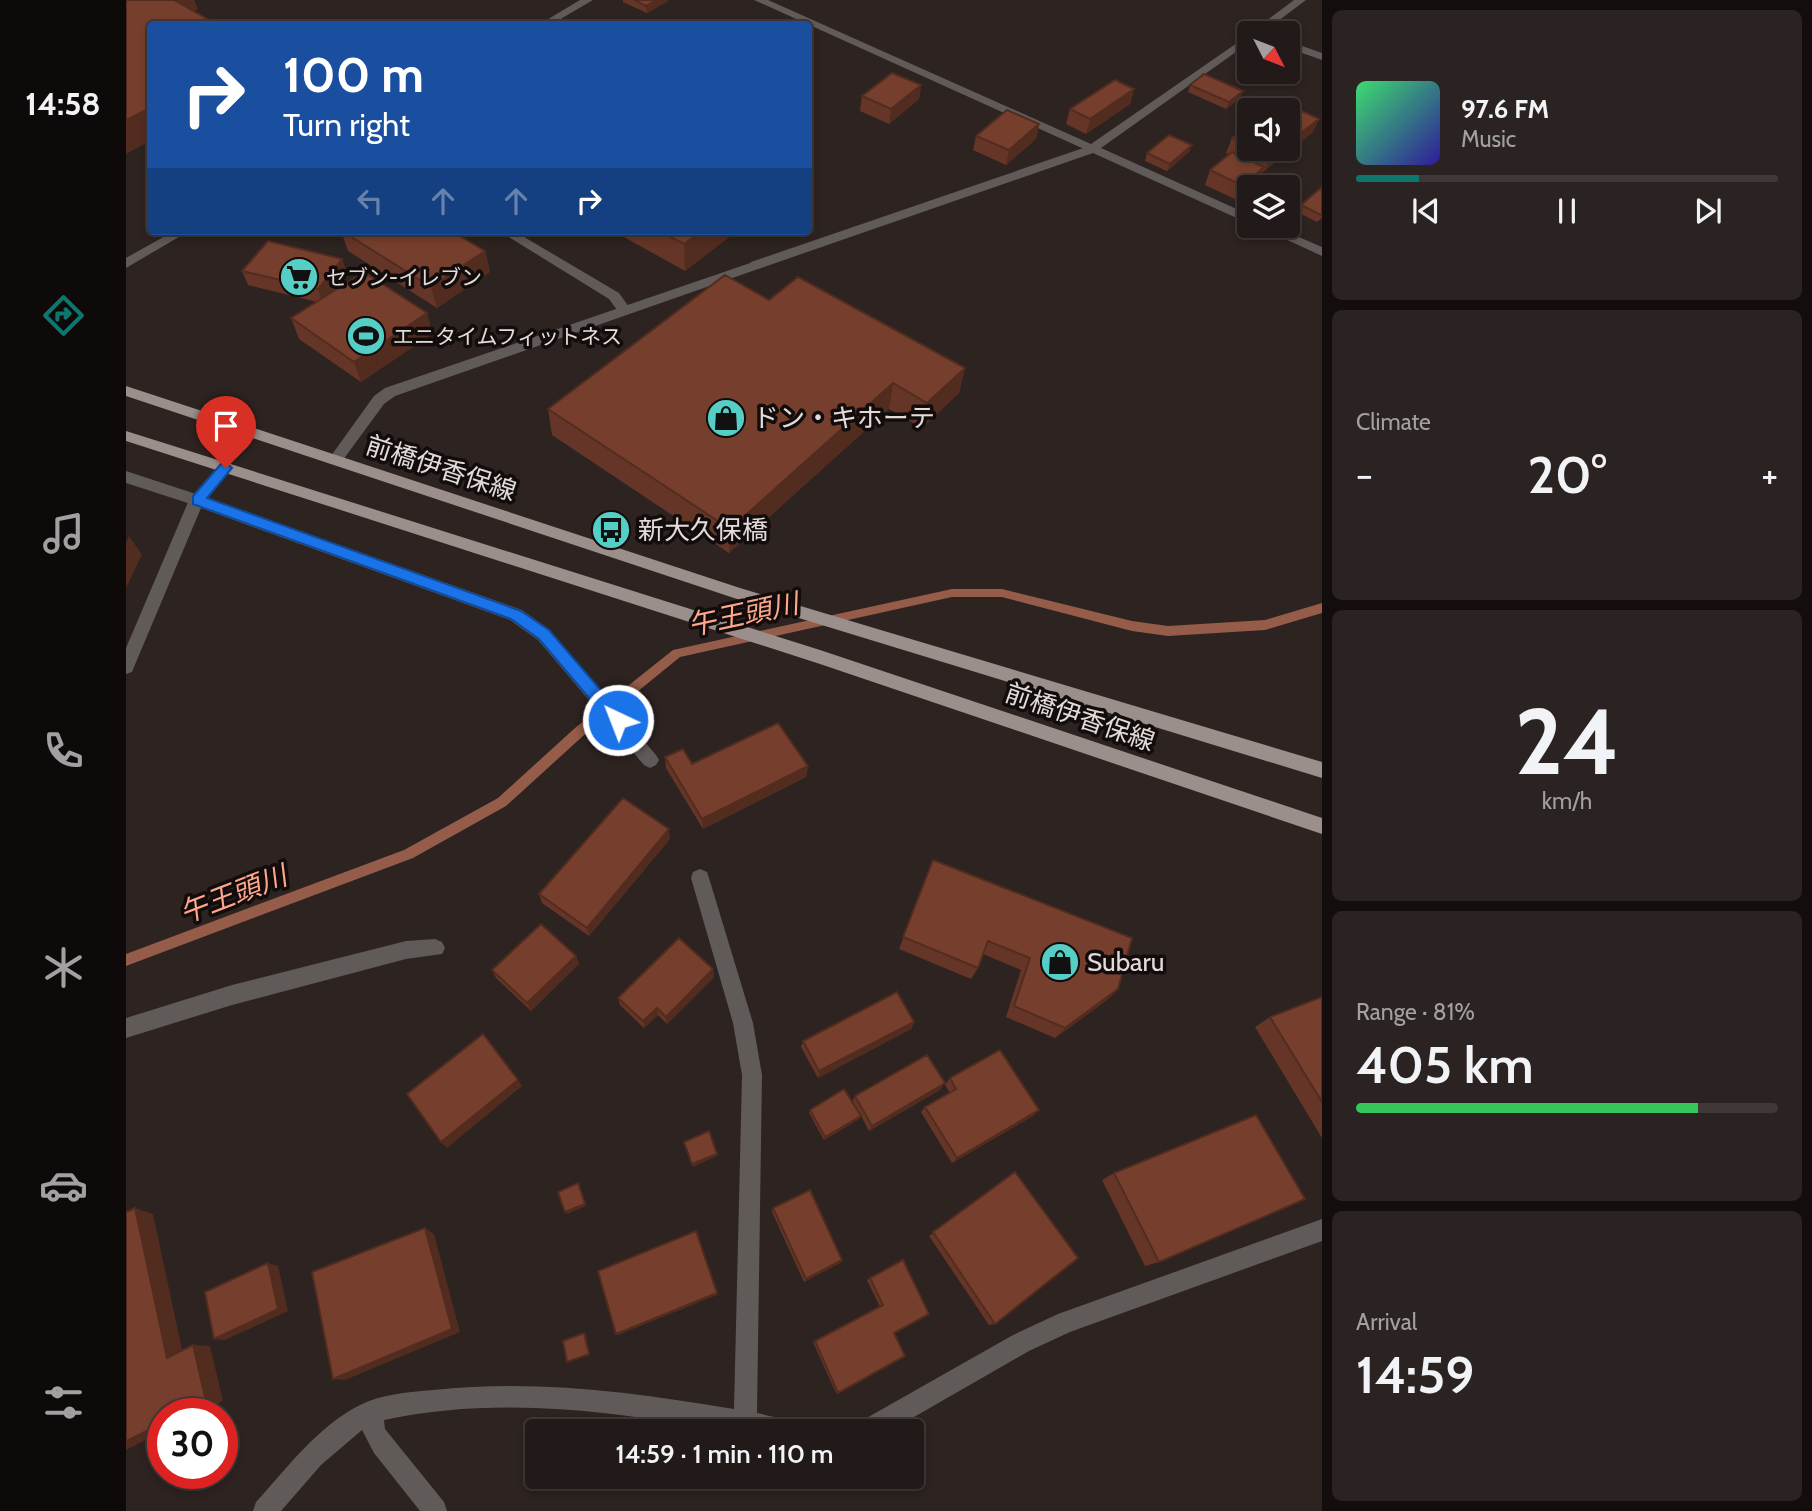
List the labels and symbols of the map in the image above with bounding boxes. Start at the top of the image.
north arrow [1237,21,1300,84]
supermarket icon: セブン-イレブン [278,256,320,298]
place label: セブン-イレブン [326,265,482,290]
sports icon: エニタイムフィットネス [345,315,387,357]
place label: エニタイムフィットネス [393,324,622,349]
pin [196,396,256,468]
shop icon: ドン・キホーテ [705,397,747,439]
place label: ドン・キホーテ [753,402,935,434]
street label: 前橋伊香保線 [362,429,520,507]
bus stop icon: 新大久保橋 [590,509,632,551]
place label: 新大久保橋 [638,514,768,546]
water label: 午王頭川 [685,585,804,642]
street label: 前橋伊香保線 [1001,676,1159,758]
position arrow [581,683,655,757]
water label: 午王頭川 [175,857,294,930]
shop icon: Subaru [1039,941,1081,983]
place label: Subaru [1087,946,1164,978]
speed limit sign: 30 [147,1398,238,1489]

